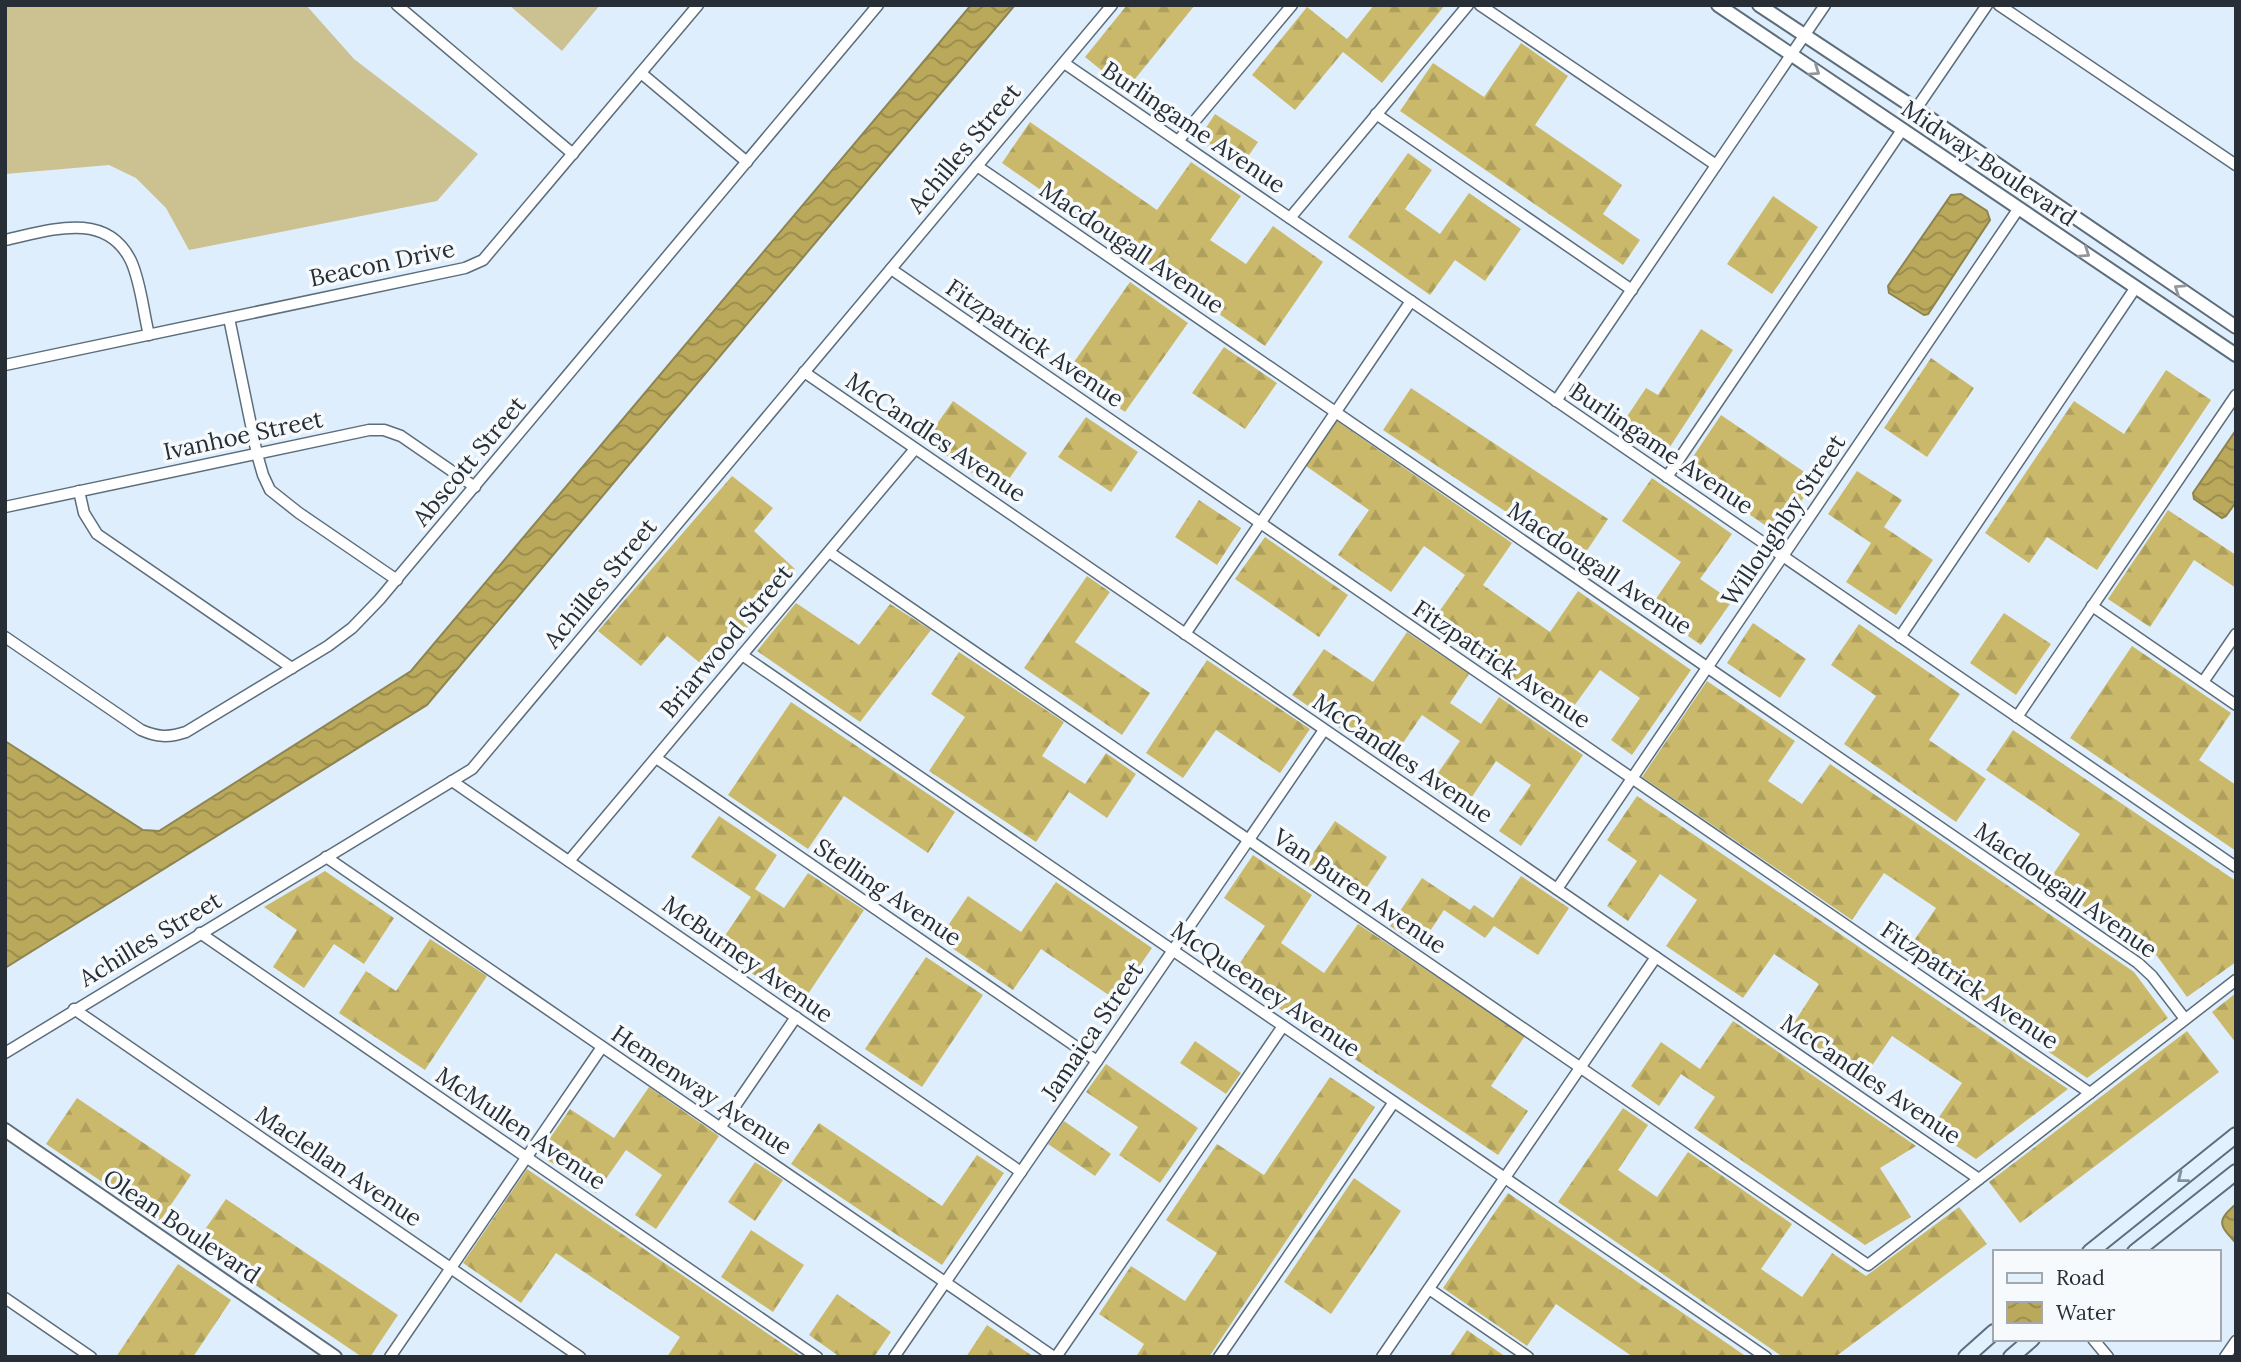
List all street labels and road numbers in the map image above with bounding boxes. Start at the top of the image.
street label: Burlingame Avenue [1096,54,1292,200]
street label: Achilles Street [900,76,1028,220]
street label: Midway Boulevard [1895,93,2083,233]
street label: Macdougall Avenue [1034,174,1230,320]
street label: Beacon Drive [306,232,458,294]
street label: Fitzpatrick Avenue [940,272,1130,414]
street label: McCandles Avenue [840,365,1032,509]
street label: Burlingame Avenue [1564,375,1760,521]
street label: Abscott Street [405,389,533,533]
street label: Ivanhoe Street [160,403,326,467]
street label: Willoughby Street [1714,428,1852,612]
street label: Macdougall Avenue [1502,495,1698,641]
street label: Achilles Street [536,511,664,655]
street label: Briarwood Street [653,558,800,724]
street label: Fitzpatrick Avenue [1407,593,1597,735]
street label: McCandles Avenue [1307,686,1499,830]
street label: Macdougall Avenue [1969,815,2163,965]
street label: Van Buren Avenue [1266,821,1453,961]
street label: Stelling Avenue [808,831,968,953]
street label: Achilles Street [72,884,227,994]
street label: McBurney Avenue [657,888,839,1030]
street label: McQueeney Avenue [1165,914,1367,1064]
street label: Fitzpatrick Avenue [1875,914,2065,1056]
street label: Jamaica Street [1034,955,1150,1107]
street label: McCandles Avenue [1775,1007,1967,1151]
street label: Hemenway Avenue [606,1018,798,1162]
street label: McMullen Avenue [430,1059,612,1197]
street label: Maclellan Avenue [250,1099,428,1233]
street label: Olean Boulevard [97,1162,267,1290]

